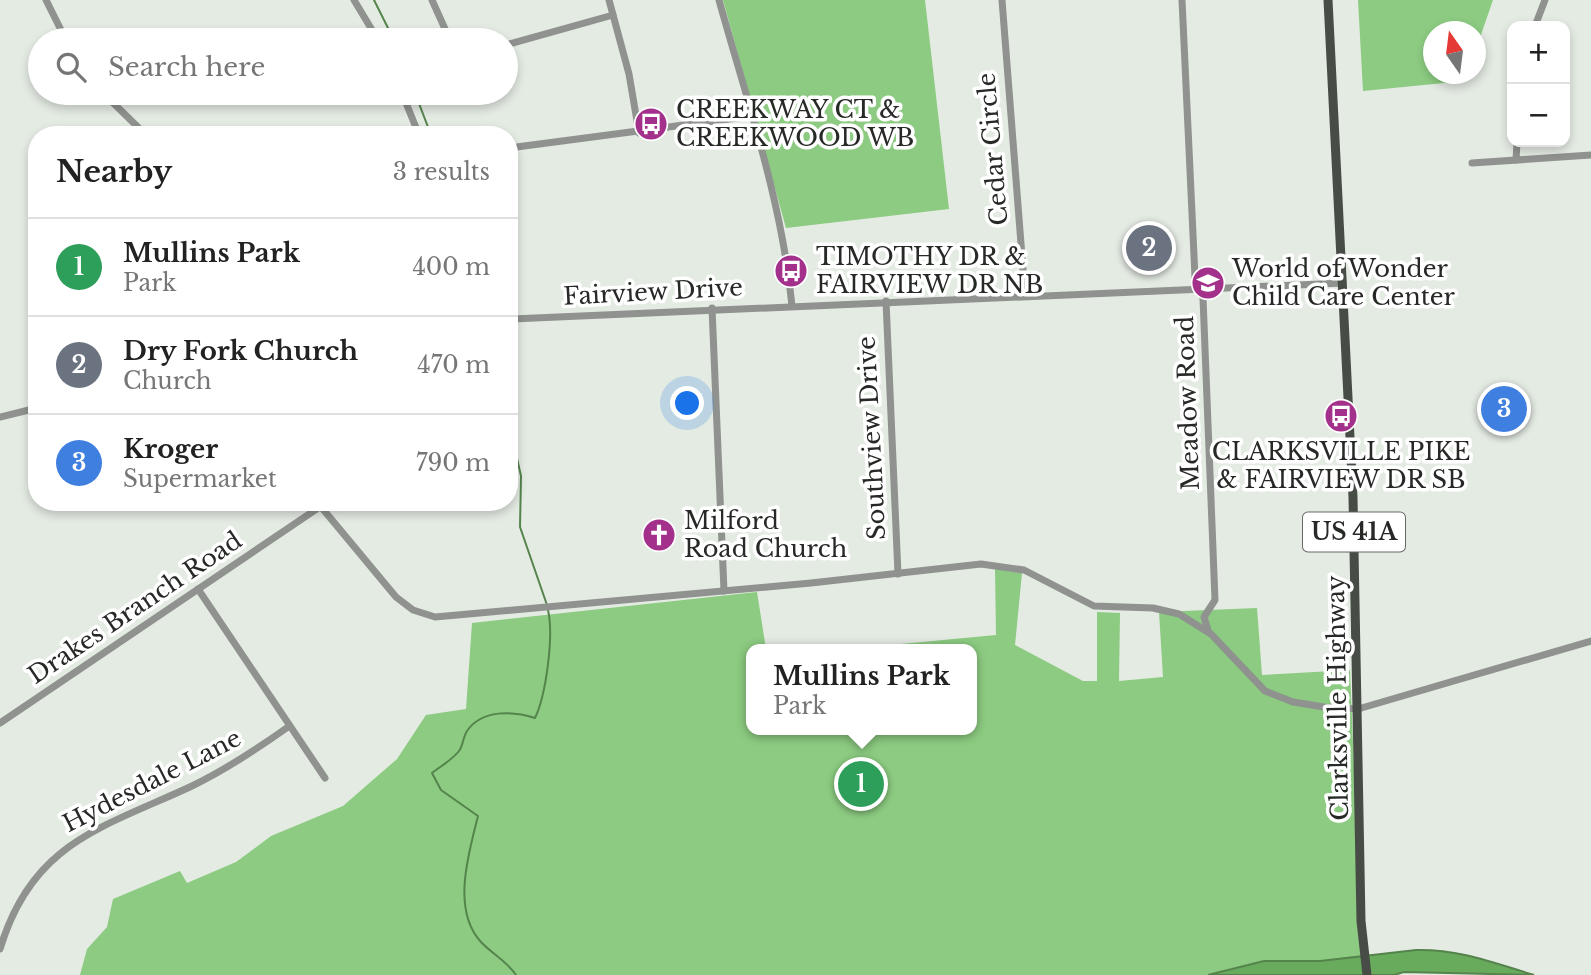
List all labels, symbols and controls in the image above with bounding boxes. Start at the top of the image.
north arrow [1423,21,1486,84]
map controls [1507,21,1570,147]
button: + [1507,21,1570,84]
search box [28,28,518,105]
icon: search [52,48,90,86]
text: Search here [108,51,265,83]
street label: Cedar Circle [971,71,1014,227]
button: − [1507,84,1570,147]
place label: CREEKWAY CT & CREEKWOOD WB [676,95,914,152]
bus stop icon: CREEKWAY CT & CREEKWOOD WB [632,105,670,143]
text: Nearby [56,153,172,190]
text: 3 results [393,158,490,186]
pin: 2 [1126,222,1172,274]
text: Mullins Park [123,237,300,269]
place label: TIMOTHY DR & FAIRVIEW DR NB [816,242,1043,299]
bus stop icon: TIMOTHY DR & FAIRVIEW DR NB [772,252,810,290]
text: 1 [74,253,84,281]
text: 400 m [412,253,490,281]
place label: World of Wonder Child Care Center [1231,254,1456,311]
school or university icon: World of Wonder Child Care Center [1189,264,1227,302]
text: Park [123,269,176,297]
street label: Fairview Drive [563,272,743,311]
street label: Meadow Road [1170,315,1205,491]
text: Dry Fork Church [123,335,358,367]
street label: Southview Drive [852,335,891,541]
text: 2 [72,351,86,379]
text: 470 m [417,351,490,379]
text: Church [123,367,212,395]
pin: 3 [1481,383,1527,435]
your location [670,386,704,420]
bus stop icon: CLARKSVILLE PIKE & FAIRVIEW DR SB [1322,397,1360,435]
text: Kroger [123,433,218,465]
place label: CLARKSVILLE PIKE & FAIRVIEW DR SB [1212,437,1470,494]
text: 3 [72,449,86,477]
text: 790 m [416,449,490,477]
text: Supermarket [123,465,277,493]
place label: Milford Road Church [684,506,847,563]
road number: US 41A [1303,512,1405,552]
church icon: Milford Road Church [640,516,678,554]
street label: Drakes Branch Road [22,525,247,690]
street label: Clarksville Highway [1321,574,1354,821]
popup [746,644,977,735]
text: Mullins Park [773,660,950,692]
text: Park [773,692,826,720]
street label: Hydesdale Lane [58,723,246,838]
pin: 1 [838,758,884,810]

